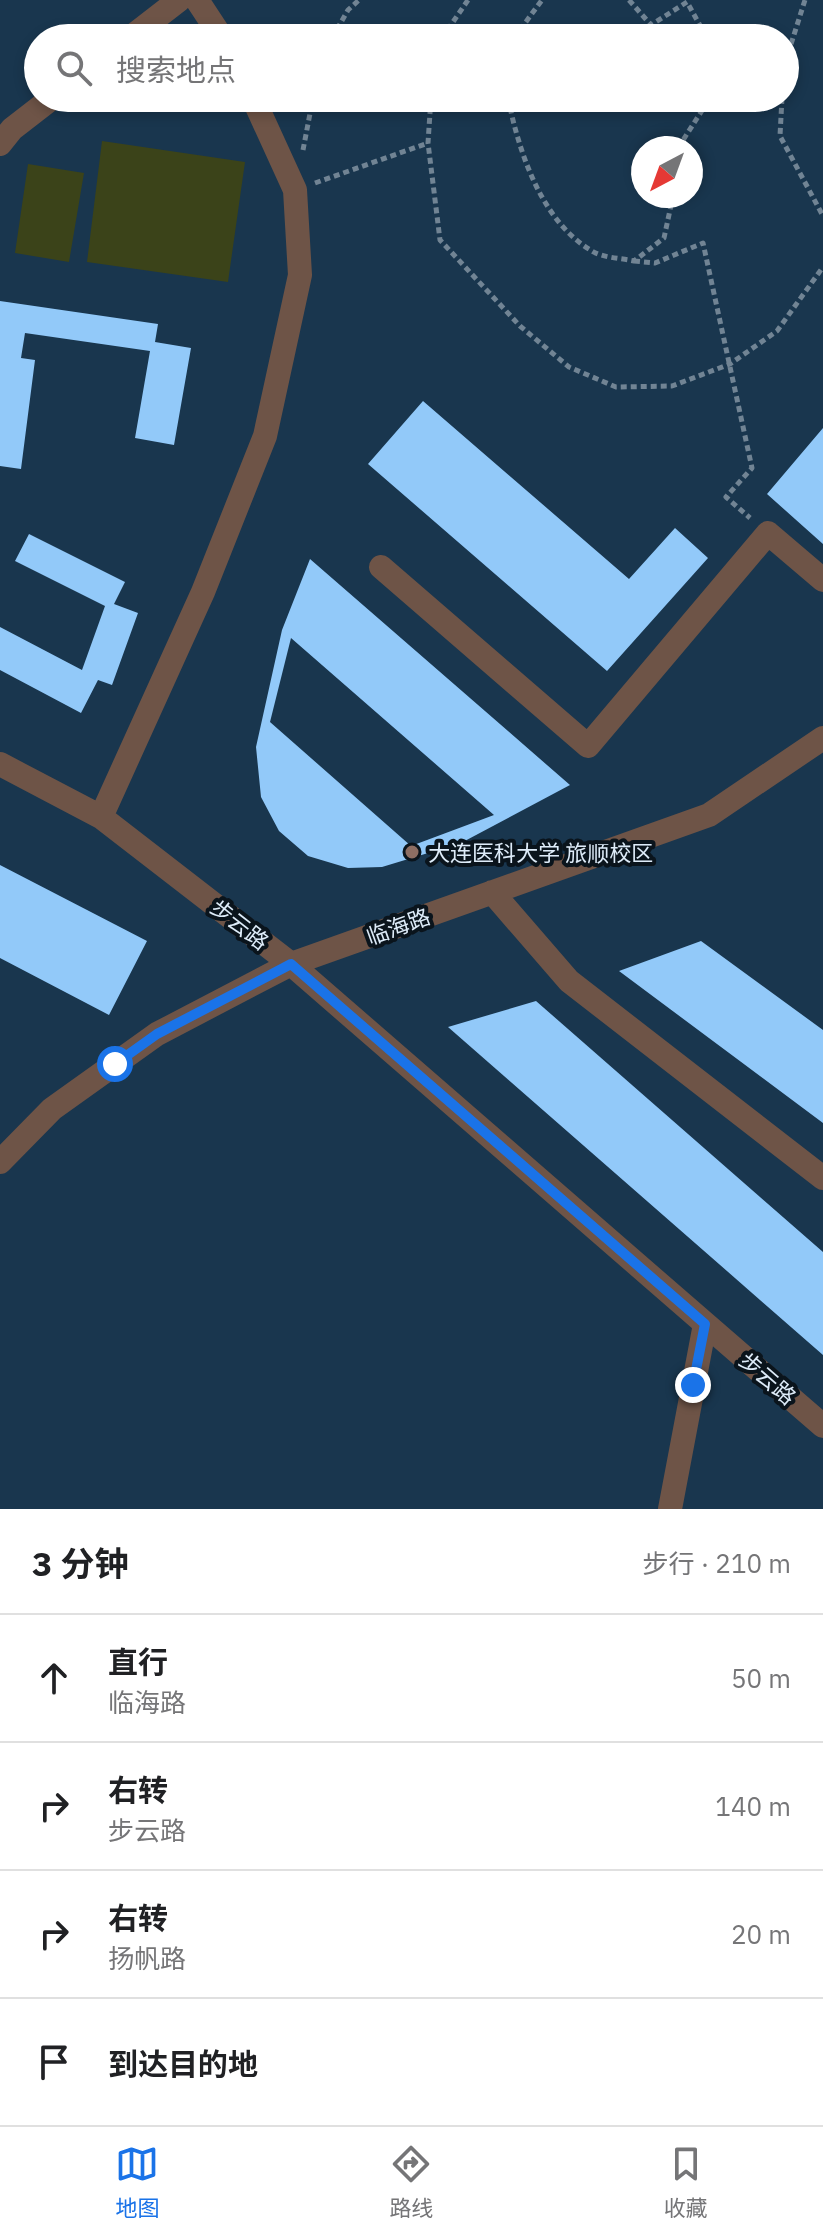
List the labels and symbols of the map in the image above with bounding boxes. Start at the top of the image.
north arrow [631,136,703,208]
place label: 大连医科大学 旅顺校区 [428,838,653,867]
marker: 大连医科大学 旅顺校区 [403,843,421,861]
street label: 步云路 [205,892,275,956]
street label: 临海路 [362,901,434,951]
route start [97,1046,133,1082]
street label: 步云路 [734,1345,802,1411]
route end [675,1367,711,1403]

